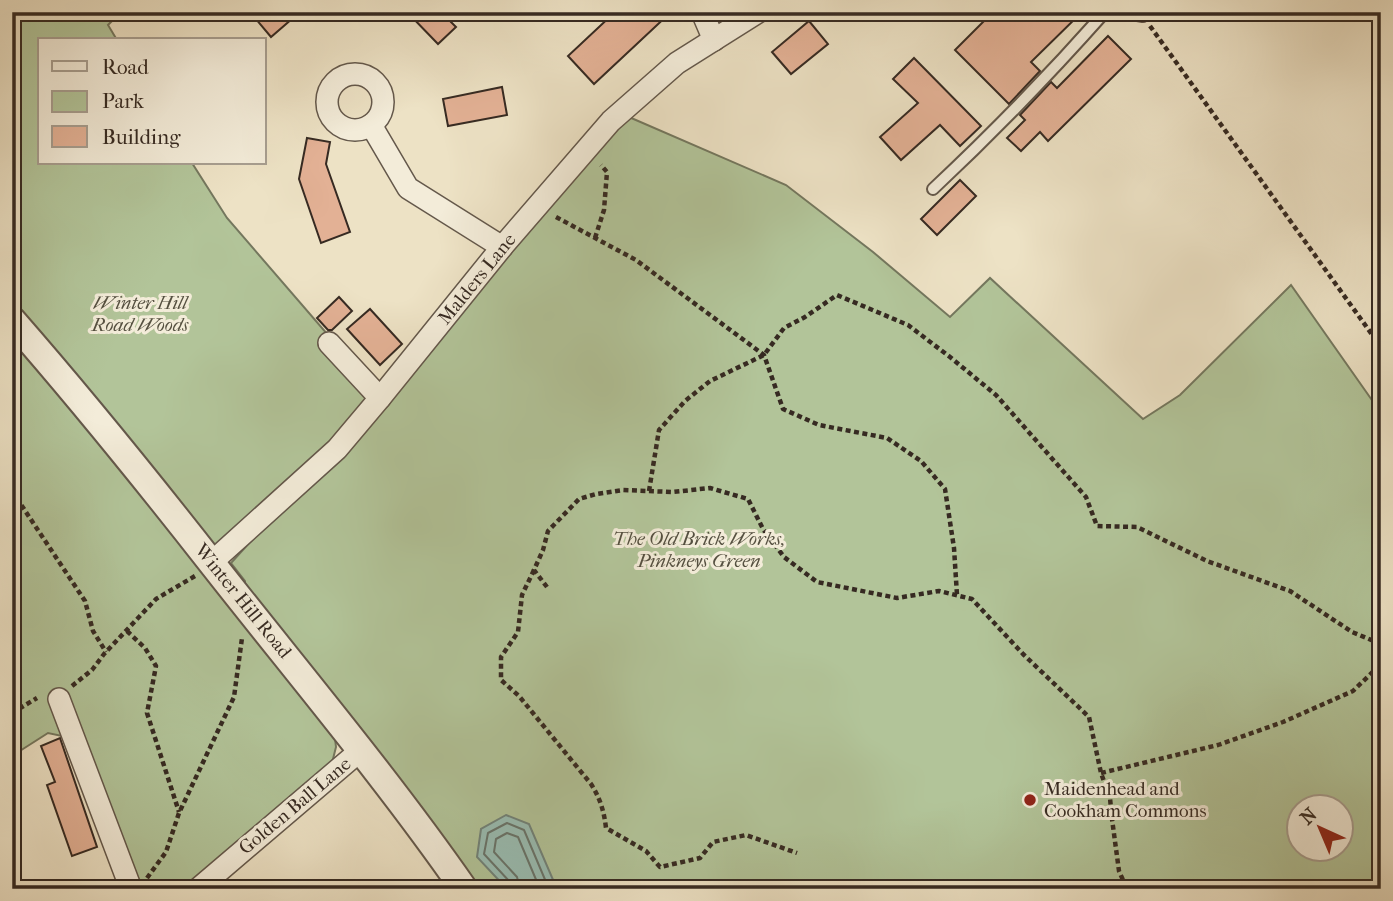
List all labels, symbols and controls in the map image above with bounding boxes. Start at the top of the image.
legend [38,38,266,164]
text: Road [102,55,149,79]
text: Park [102,89,144,113]
text: Building [102,125,181,149]
street label: Malders Lane [434,229,520,329]
park label: Winter Hill Road Woods [90,292,189,336]
park label: The Old Brick Works, Pinkneys Green [613,528,785,572]
street label: Winter Hill Road [189,539,296,663]
street label: Golden Ball Lane [235,753,355,859]
place label: Maidenhead and Cookham Commons [1044,778,1206,822]
marker: Maidenhead and Cookham Commons [1022,792,1038,808]
north arrow [1284,792,1354,862]
text: N [1296,803,1322,829]

